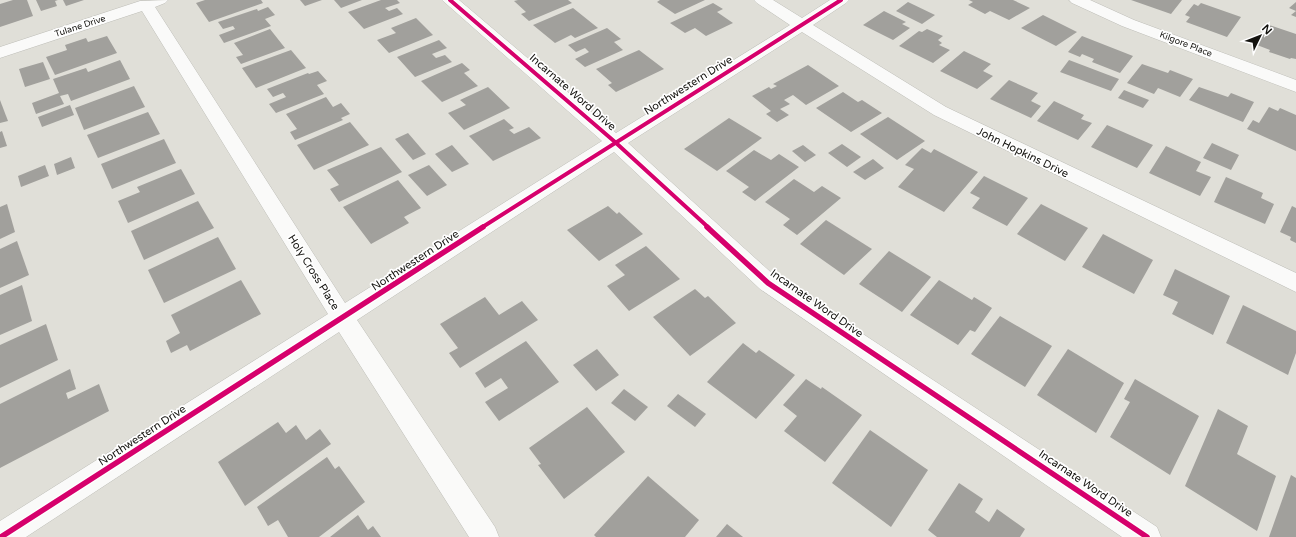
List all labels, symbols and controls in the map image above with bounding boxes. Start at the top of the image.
street label: Tulane Drive [53,13,107,40]
north arrow [1240,16,1280,56]
text: N [1259,22,1275,37]
street label: Kilgore Place [1158,29,1214,60]
street label: Incarnate Word Drive [527,51,619,133]
street label: Northwestern Drive [642,53,735,118]
street label: John Hopkins Drive [975,125,1071,180]
street label: Northwestern Drive [369,227,461,294]
street label: Holy Cross Place [285,232,342,312]
street label: Incarnate Word Drive [768,266,866,340]
street label: Northwestern Drive [96,402,188,469]
street label: Incarnate Word Drive [1036,447,1135,520]

